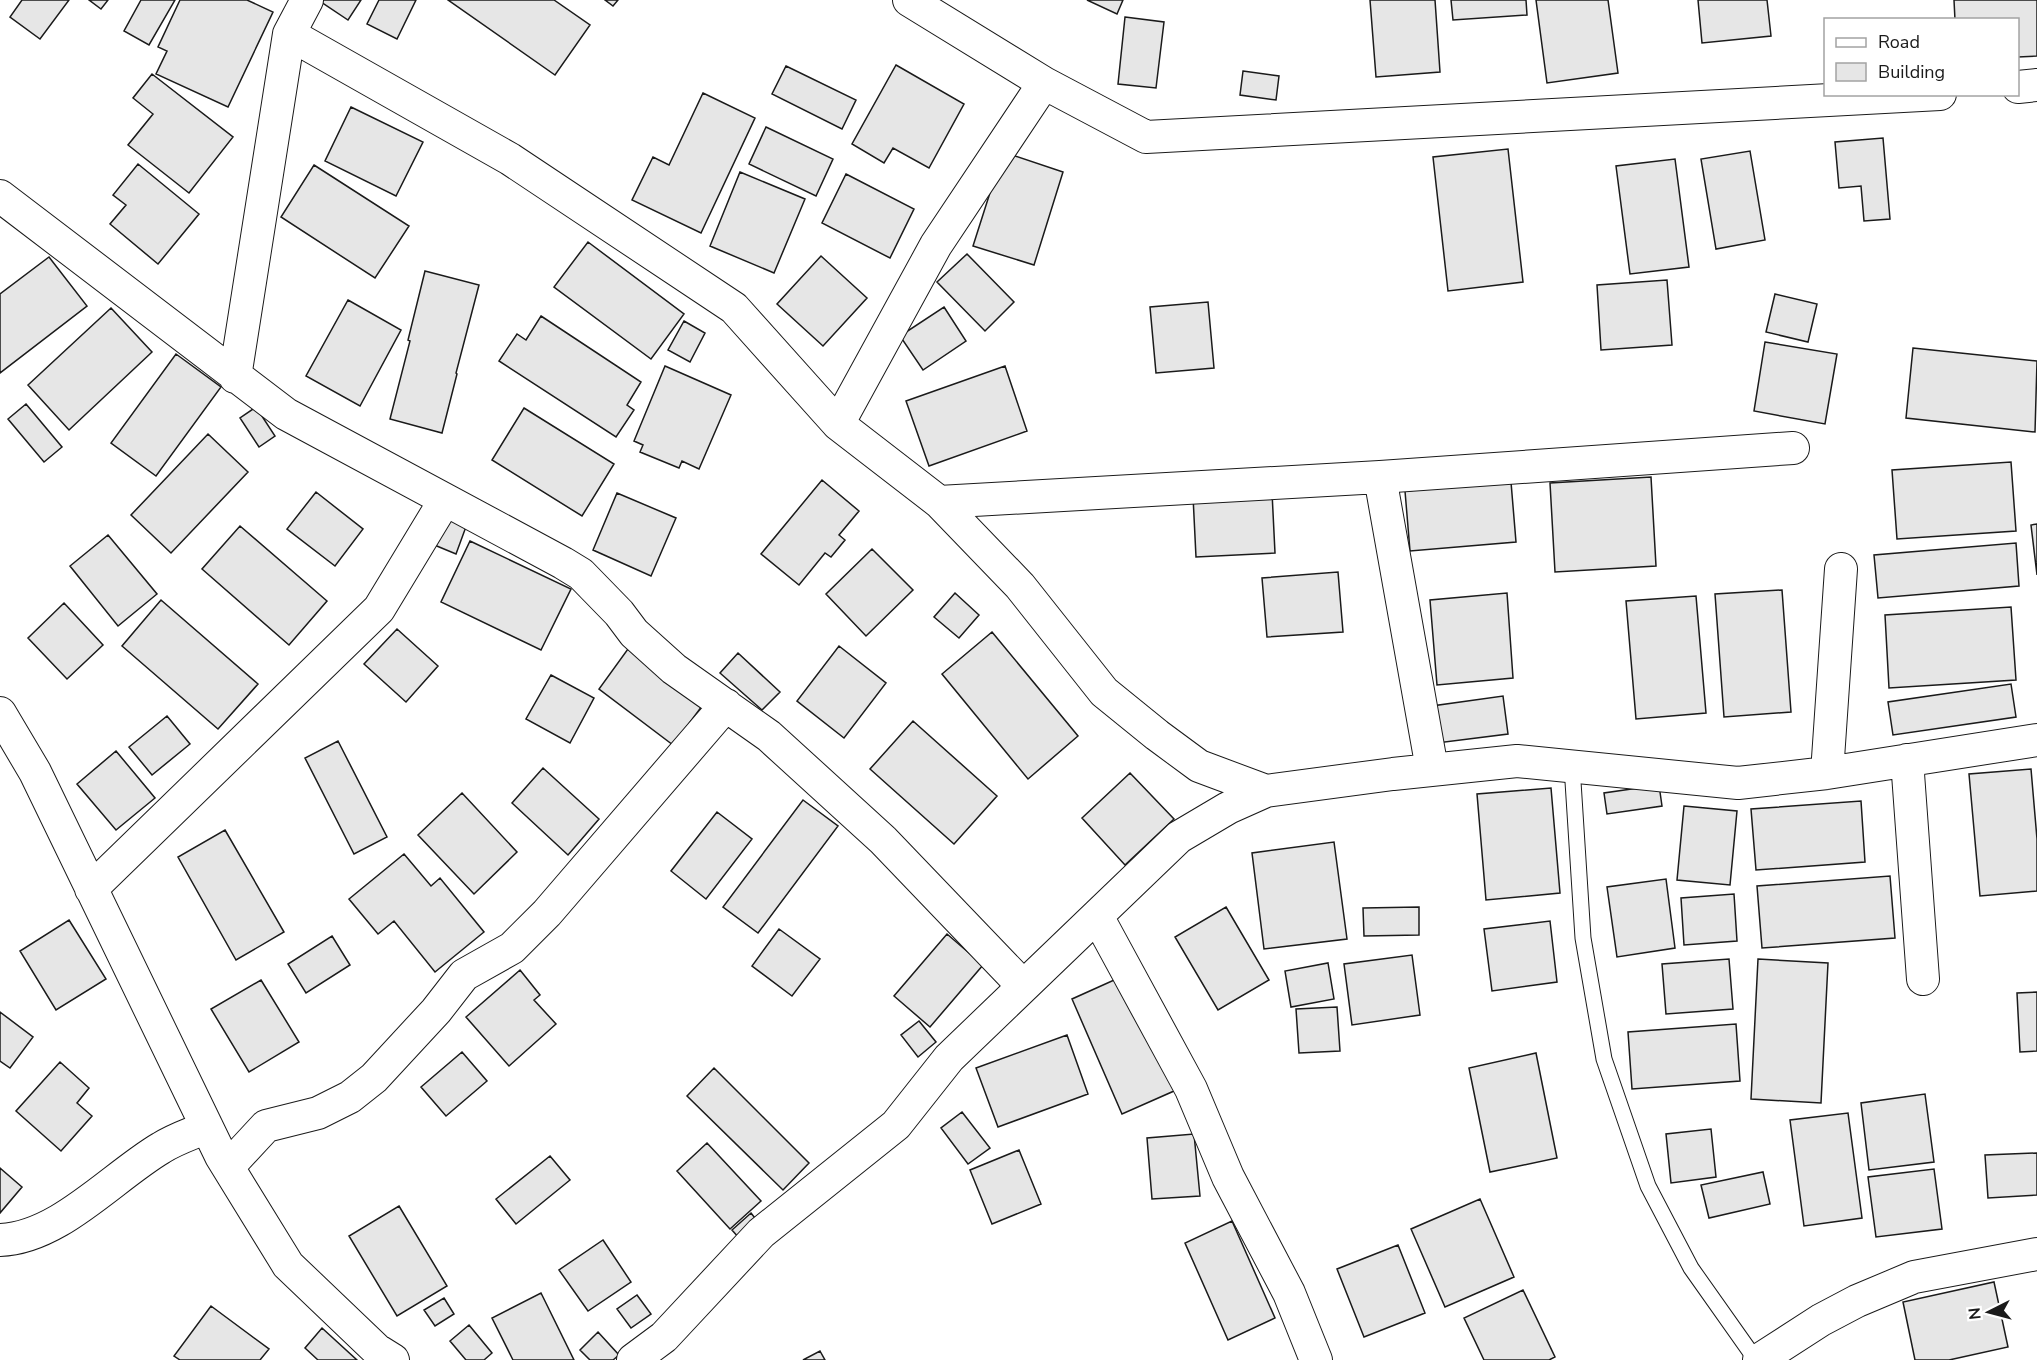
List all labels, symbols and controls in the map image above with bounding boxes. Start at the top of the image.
legend [1824,18,2019,96]
text: Road [1878,30,1920,54]
text: Building [1878,60,1945,84]
north arrow [1959,1282,2019,1342]
text: N [1964,1306,1987,1321]

